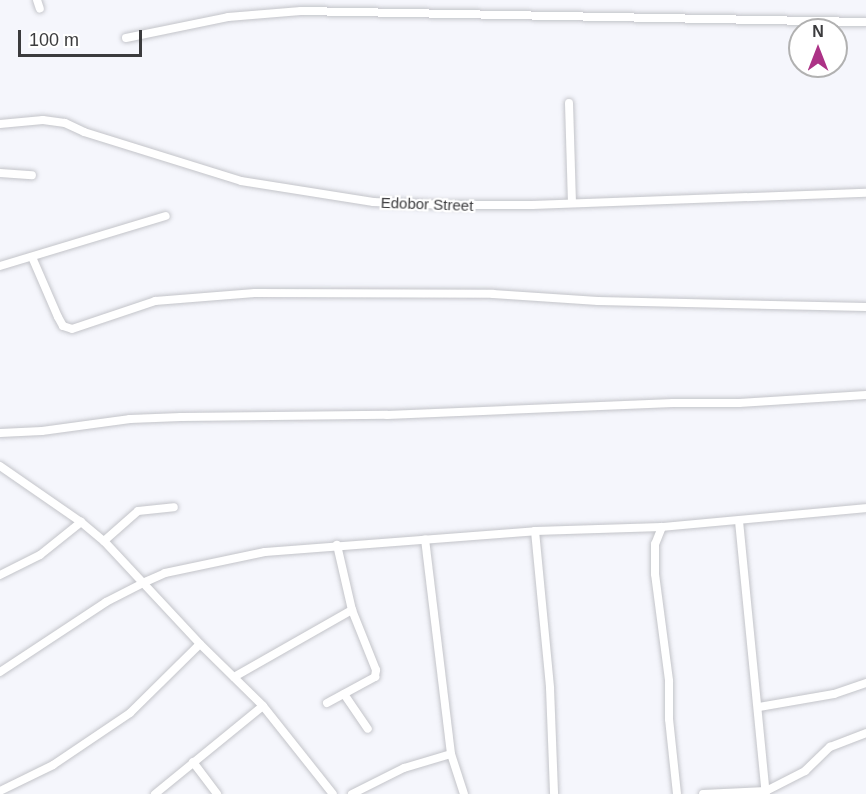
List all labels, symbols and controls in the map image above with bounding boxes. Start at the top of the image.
scale bar [21,18,146,56]
north arrow [788,18,848,78]
text: N [812,23,824,40]
text: 100 m [29,30,79,50]
street label: Edobor Street [380,193,474,215]

